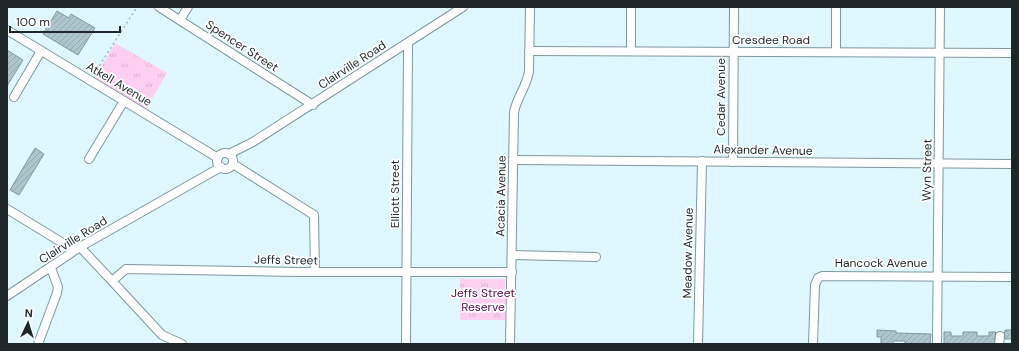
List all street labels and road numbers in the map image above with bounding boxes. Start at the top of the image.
street label: Spencer Street [203,17,282,76]
street label: Cresdee Road [732,32,810,48]
street label: Clairville Road [315,37,389,93]
street label: Atkell Avenue [83,58,155,110]
street label: Cedar Avenue [713,58,729,136]
street label: Wyn Street [918,138,936,201]
street label: Alexander Avenue [713,141,813,159]
street label: Acacia Avenue [492,155,510,237]
street label: Elliott Street [387,159,403,228]
street label: Meadow Avenue [679,207,697,299]
street label: Clairville Road [36,213,110,267]
street label: Jeffs Street [254,251,318,269]
street label: Hancock Avenue [835,255,927,271]

